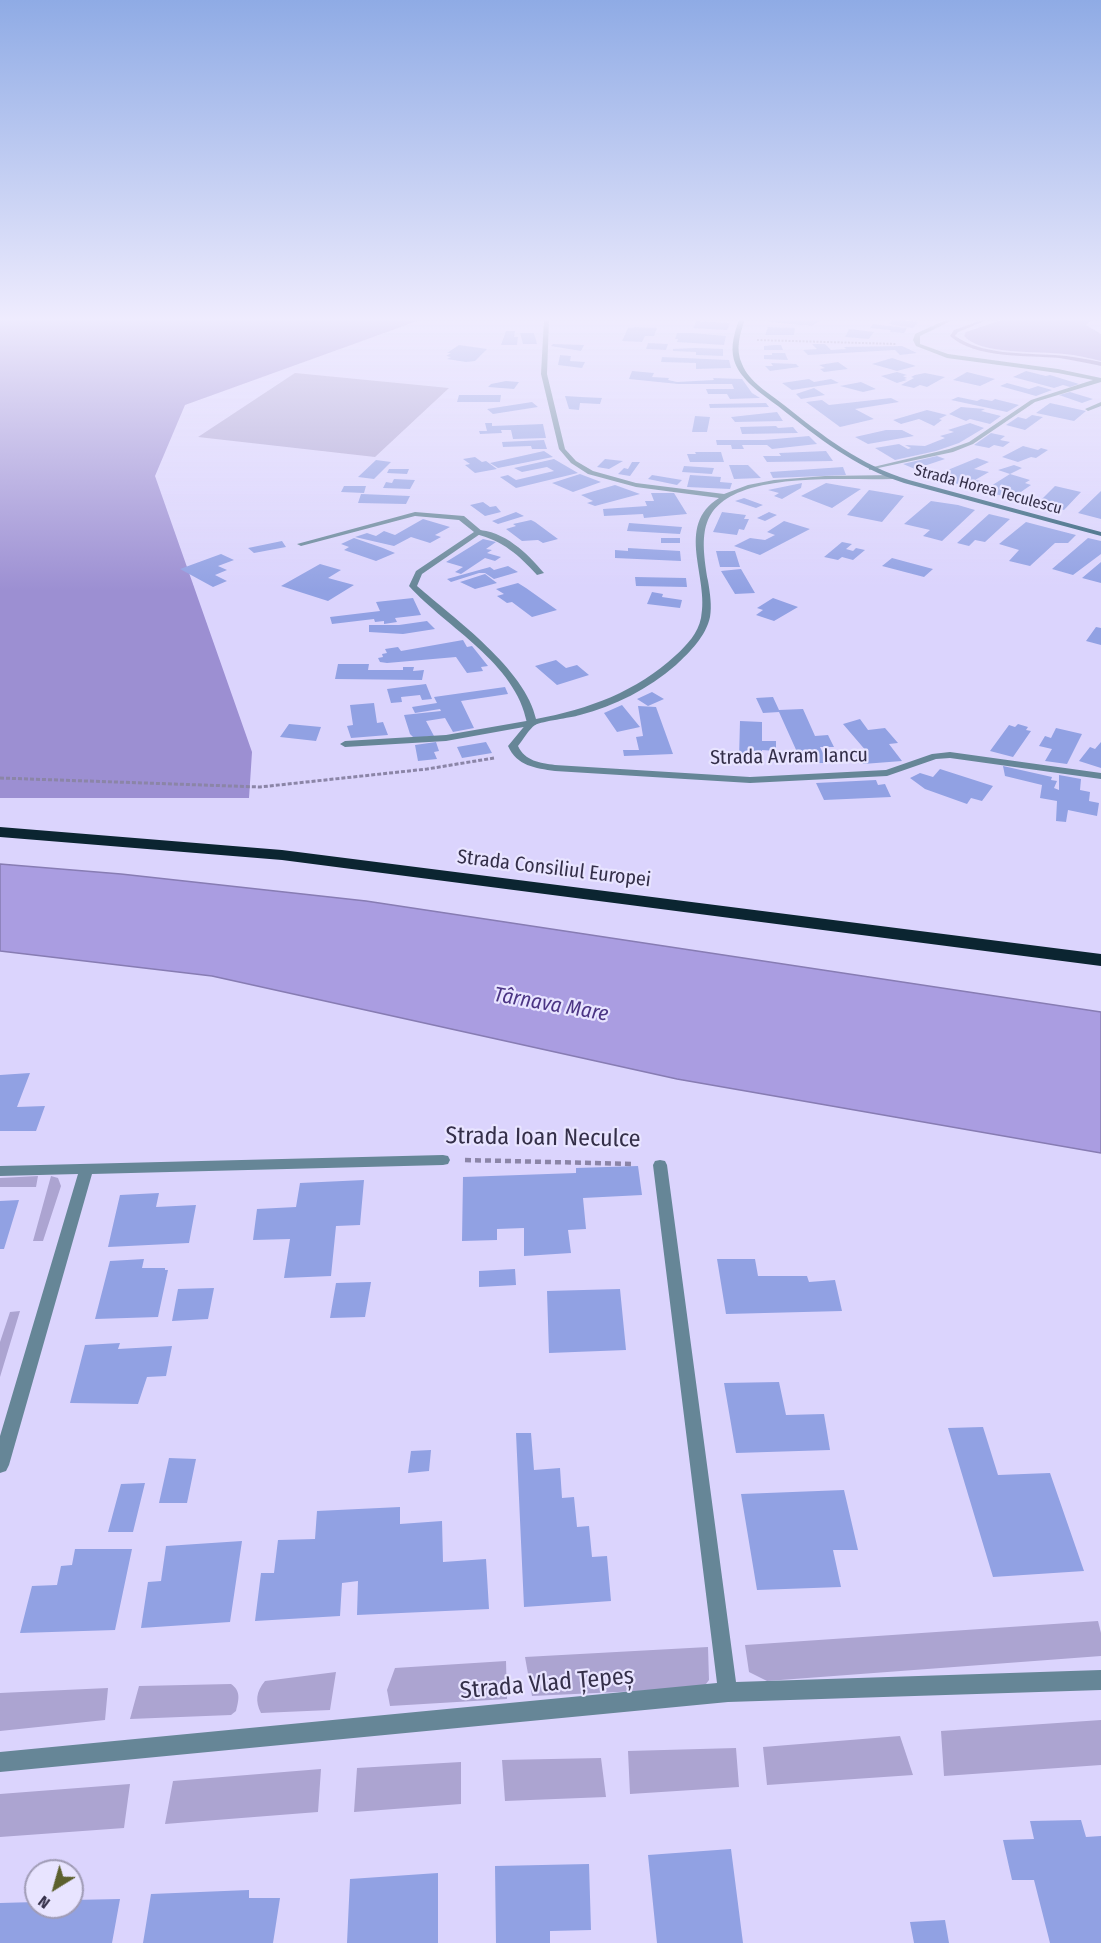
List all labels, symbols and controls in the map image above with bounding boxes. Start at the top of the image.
street label: Strada Horea Teculescu [912,461,1064,519]
street label: Strada Avram Iancu [710,744,868,770]
street label: Strada Consiliul Europei [456,845,652,893]
water label: Târnava Mare [492,983,610,1027]
street label: Strada Ioan Neculce [445,1122,641,1154]
street label: Strada Vlad Țepeș [459,1662,635,1706]
north arrow [24,1859,84,1919]
text: N [35,1892,54,1913]

